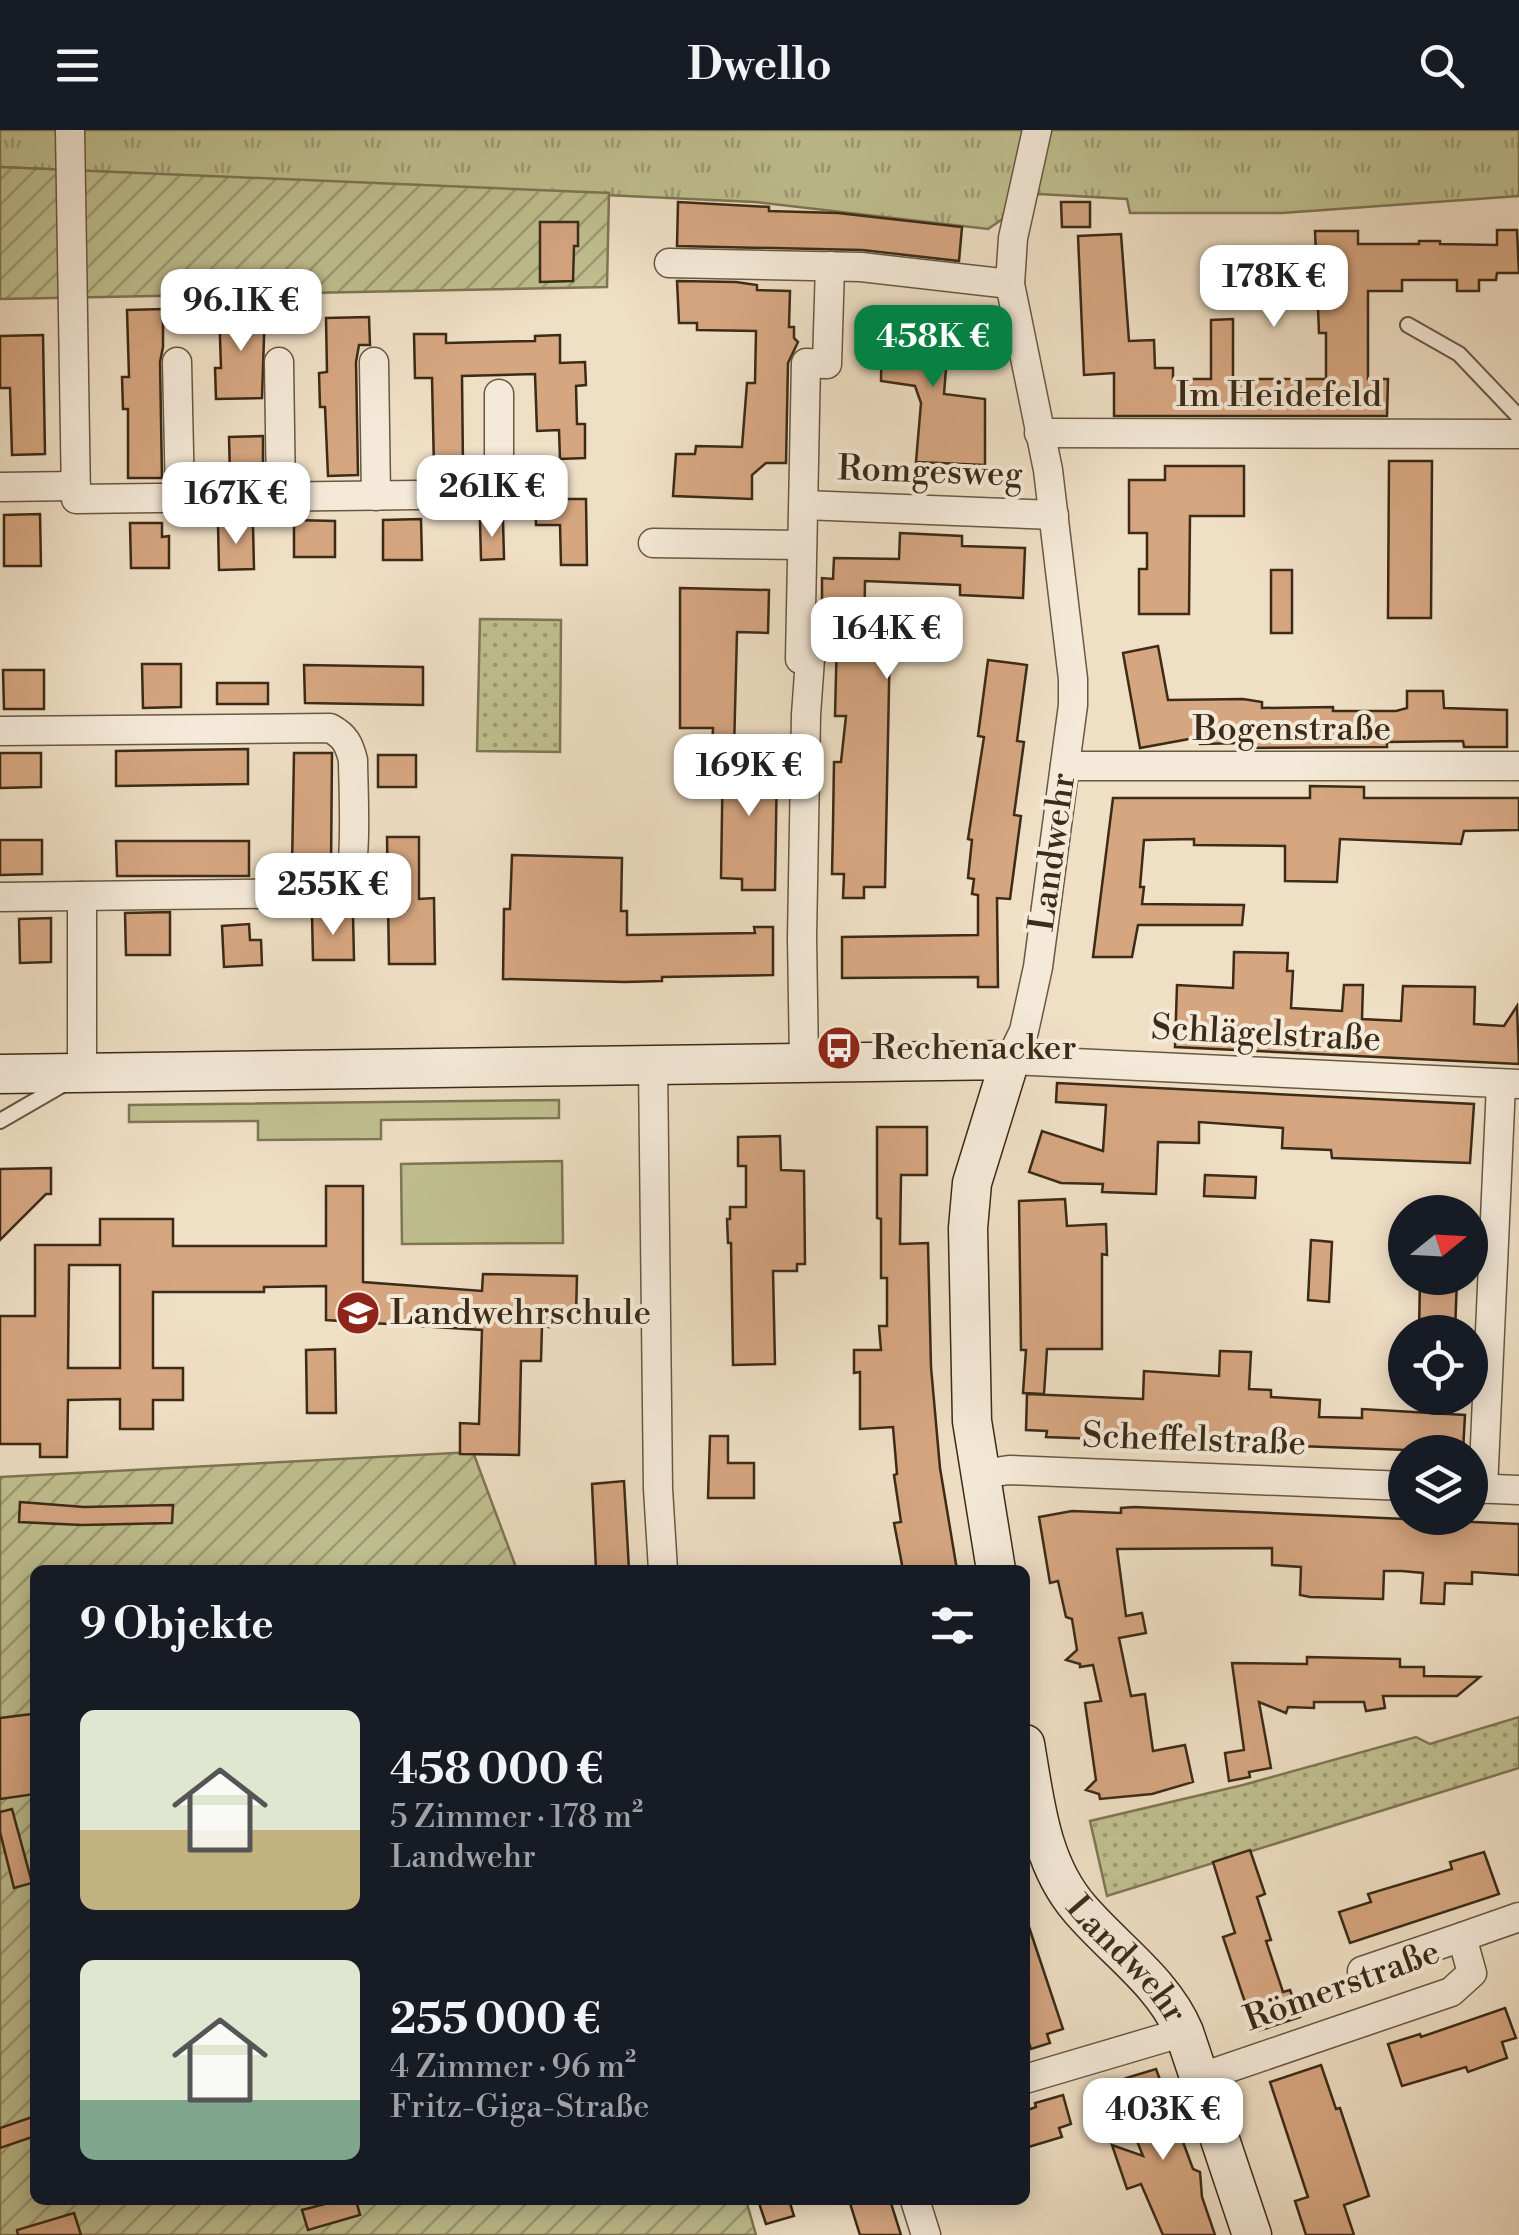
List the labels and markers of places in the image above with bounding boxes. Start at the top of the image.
pin: 178K € [1193,245,1355,330]
pin: 96.1K € [149,269,333,354]
pin: 458K € [852,305,1014,390]
pin: 261K € [411,455,573,540]
pin: 167K € [155,462,317,547]
pin: 164K € [806,597,968,682]
pin: 169K € [668,734,830,819]
pin: 255K € [252,853,414,938]
bus stop icon: Rechenacker [816,1025,862,1071]
place label: Rechenacker [872,1027,1077,1070]
school or university icon: Landwehrschule [335,1290,381,1336]
place label: Landwehrschule [390,1292,651,1335]
pin: 403K € [1082,2078,1244,2163]

